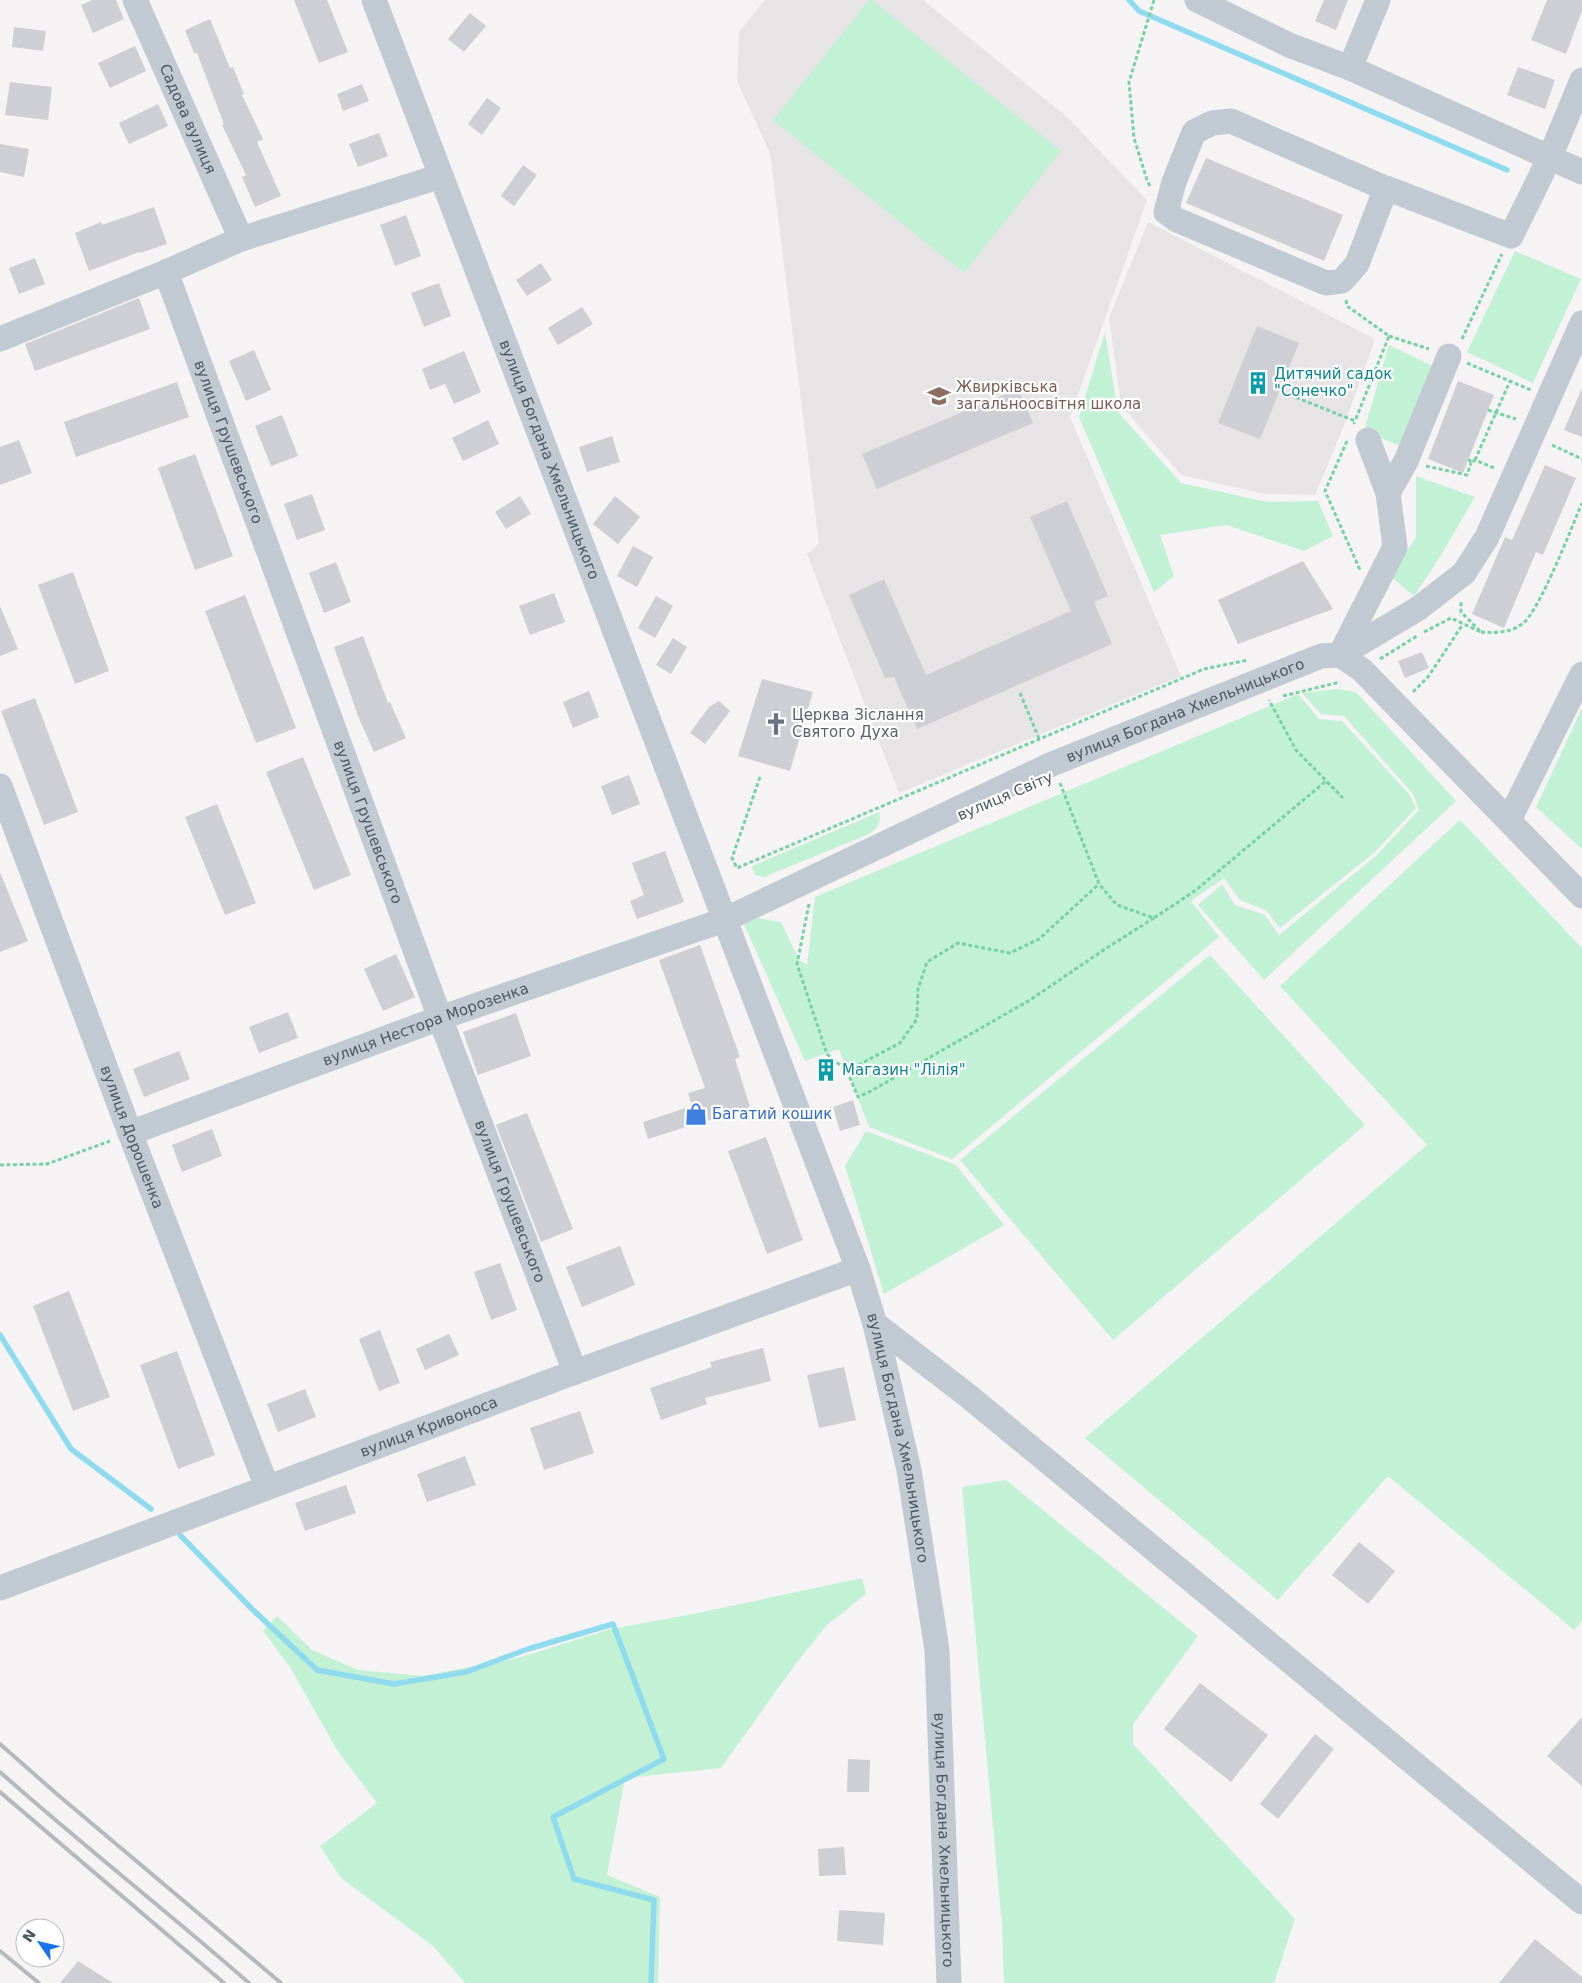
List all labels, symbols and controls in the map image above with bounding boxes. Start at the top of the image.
street label: Садова вулиця [155,61,220,177]
street label: вулиця Богдана Хмельницького [495,337,603,582]
street label: вулиця Грушевського [190,358,267,526]
place label: Дитячий садок "Сонечко" [1274,365,1392,400]
building icon: Дитячий садок "Сонечко" [1245,370,1271,396]
place label: Жвирківська загальноосвітня школа [956,378,1141,413]
school or university icon: Жвирківська загальноосвітня школа [926,383,952,409]
street label: вулиця Богдана Хмельницького [1064,655,1307,766]
place label: Церква Зіслання Святого Духа [792,706,924,741]
church icon: Церква Зіслання Святого Духа [763,711,789,737]
street label: вулиця Грушевського [330,738,406,906]
street label: вулиця Світу [954,768,1056,824]
street label: вулиця Нестора Морозенка [320,979,531,1070]
building icon: Магазин "Лілія" [813,1057,839,1083]
place label: Магазин "Лілія" [842,1061,966,1079]
street label: вулиця Дорошенка [97,1063,167,1211]
shop icon: Багатий кошик [683,1101,709,1127]
place label: Багатий кошик [712,1105,832,1123]
street label: вулиця Грушевського [471,1117,549,1285]
street label: вулиця Богдана Хмельницького [863,1311,932,1564]
street label: вулиця Кривоноса [357,1393,500,1461]
street label: вулиця Богдана Хмельницького [930,1712,957,1968]
north arrow [15,1918,65,1968]
text: N [19,1926,39,1945]

